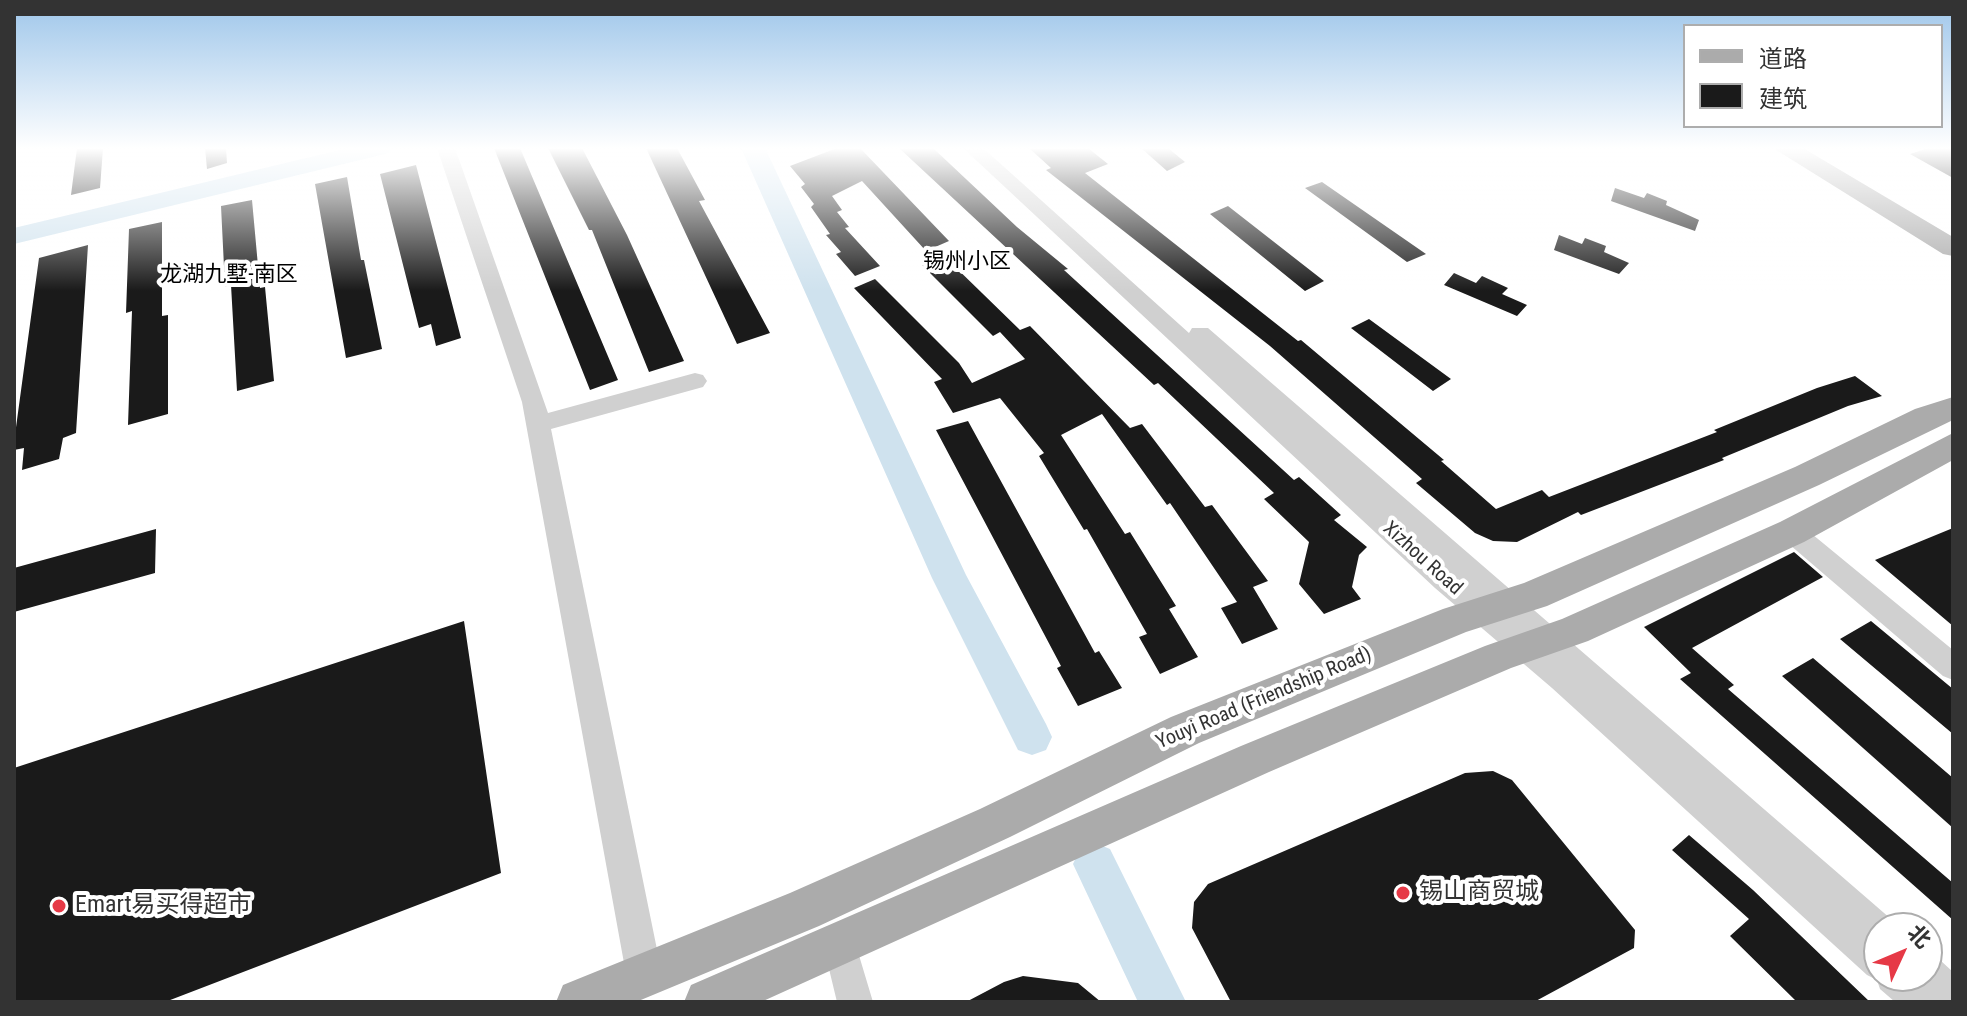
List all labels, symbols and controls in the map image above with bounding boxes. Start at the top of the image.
legend [1683,24,1943,128]
text: 道路 [1759,45,1807,73]
text: 建筑 [1759,85,1807,113]
district label: 锡州小区 [923,249,1011,275]
district label: 龙湖九墅-南区 [160,262,298,288]
street label: Xizhou Road [1377,517,1467,601]
street label: Youyi Road (Friendship Road) [1153,643,1375,755]
place label: 锡山商贸城 [1419,879,1539,907]
marker: 锡山商贸城 [1394,884,1412,902]
place label: Emart易买得超市 [75,892,251,920]
marker: Emart易买得超市 [50,897,68,915]
north arrow [1863,912,1943,992]
text: 北 [1903,920,1936,953]

